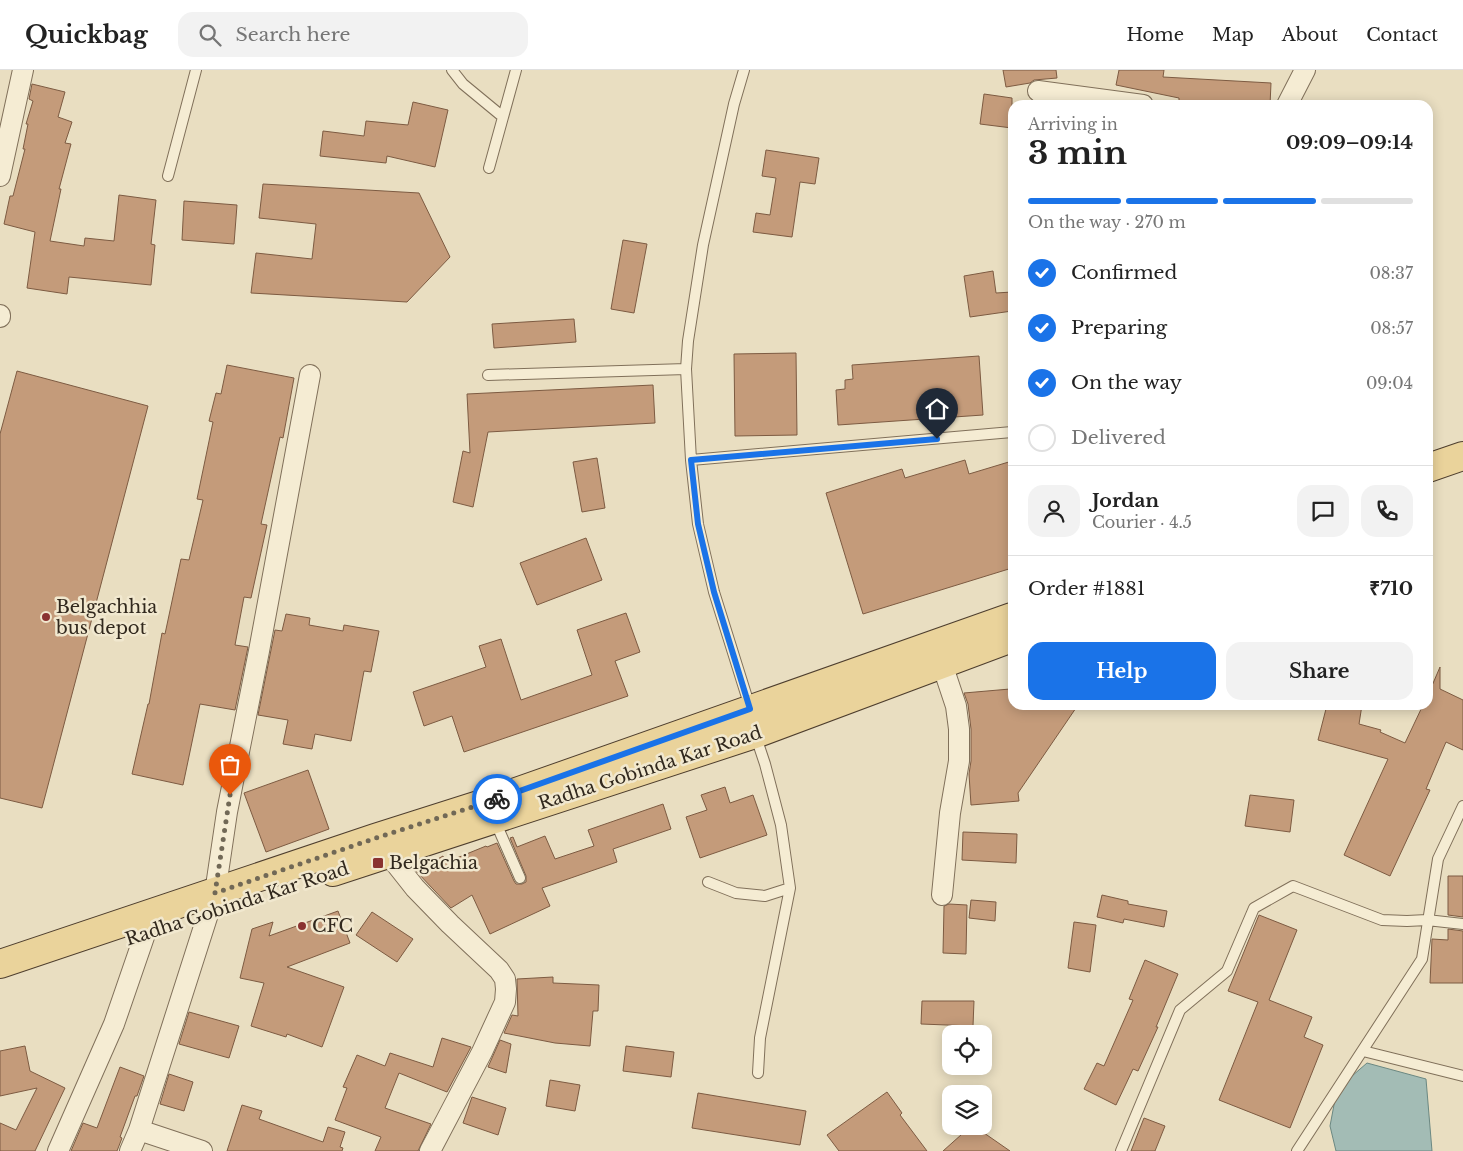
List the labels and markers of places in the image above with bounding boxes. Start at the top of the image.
pin [916,388,958,439]
place label: Belgachhia bus depot [55,596,157,639]
marker: Belgachhia bus depot [40,611,52,623]
pin [209,744,251,795]
place label: Belgachia [389,852,478,874]
marker: Belgachia [371,856,385,870]
place label: CFC [312,915,353,937]
marker: CFC [296,920,308,932]

